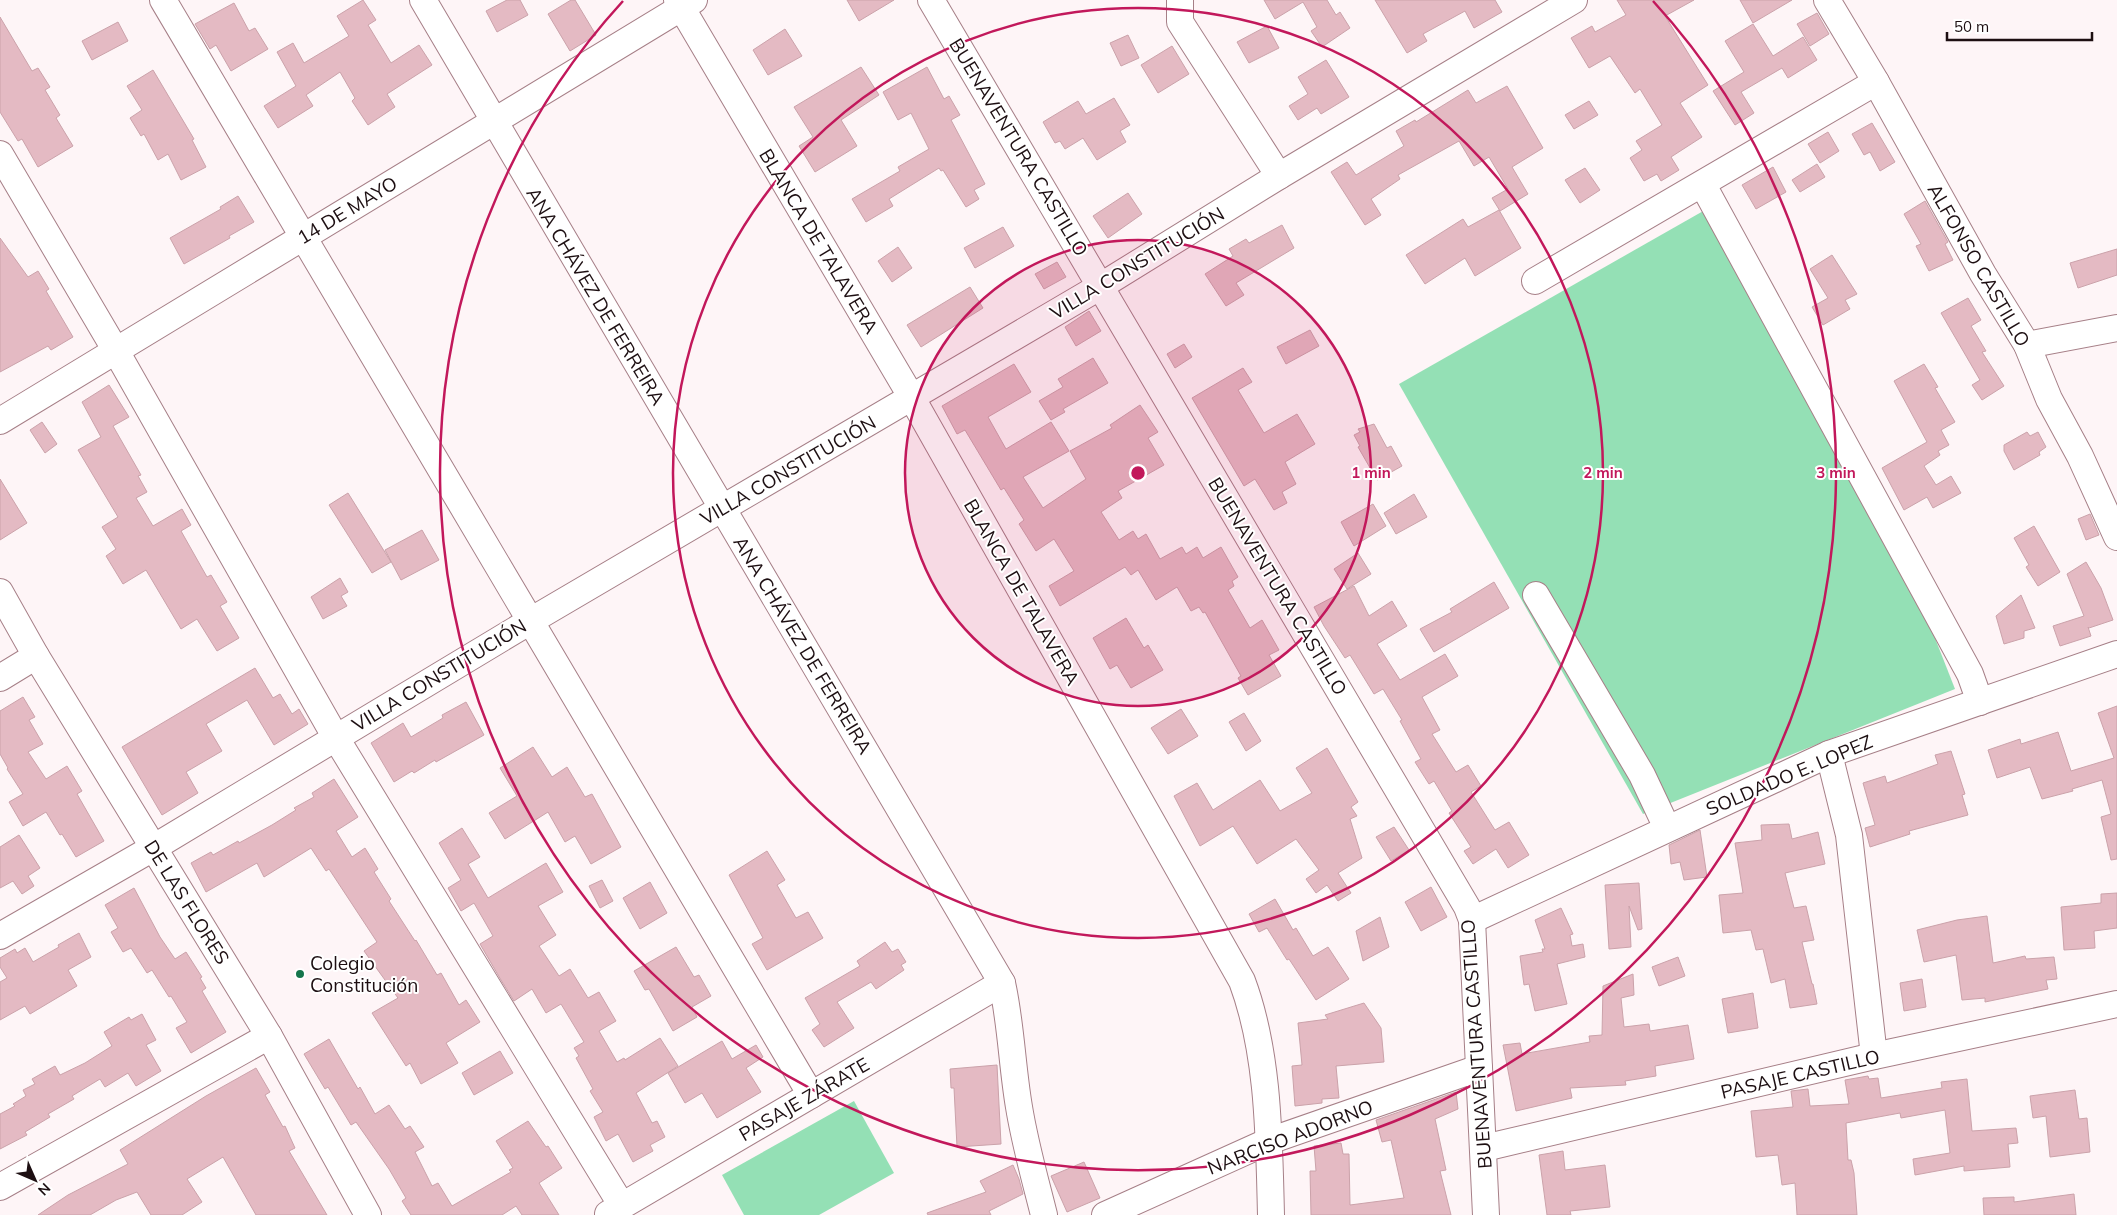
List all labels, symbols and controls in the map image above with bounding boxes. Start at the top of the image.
scale bar [1947,10,2092,42]
text: 50 m [1954,17,1989,36]
street label: BUENAVENTURA CASTILLO [944,34,1094,260]
street label: BLANCA DE TALAVERA [754,144,884,338]
street label: 14 DE MAYO [293,171,401,249]
street label: ALFONSO CASTILLO [1923,179,2035,351]
street label: ANA CHÁVEZ DE FERREIRA [521,183,671,409]
street label: VILLA CONSTITUCIÓN [1046,201,1228,325]
street label: VILLA CONSTITUCIÓN [696,410,880,530]
text: 1 min [1351,463,1391,482]
text: 2 min [1583,463,1623,482]
text: 3 min [1816,463,1856,482]
centre of rings [1129,464,1147,482]
street label: BUENAVENTURA CASTILLO [1203,473,1353,699]
street label: BLANCA DE TALAVERA [959,495,1085,689]
street label: ANA CHÁVEZ DE FERREIRA [728,532,878,758]
street label: VILLA CONSTITUCIÓN [348,613,530,737]
street label: SOLDADO E. LOPEZ [1702,729,1876,821]
street label: DE LAS FLORES [139,835,235,969]
street label: BUENAVENTURA CASTILLO [1455,918,1497,1170]
place label: Colegio Constitución [310,951,418,997]
marker: Colegio Constitución [294,968,306,980]
street label: PASAJE CASTILLO [1718,1044,1882,1104]
street label: PASAJE ZÁRATE [735,1052,873,1146]
street label: NARCISO ADORNO [1204,1094,1376,1180]
north arrow [10,1155,60,1205]
text: N [34,1179,54,1199]

